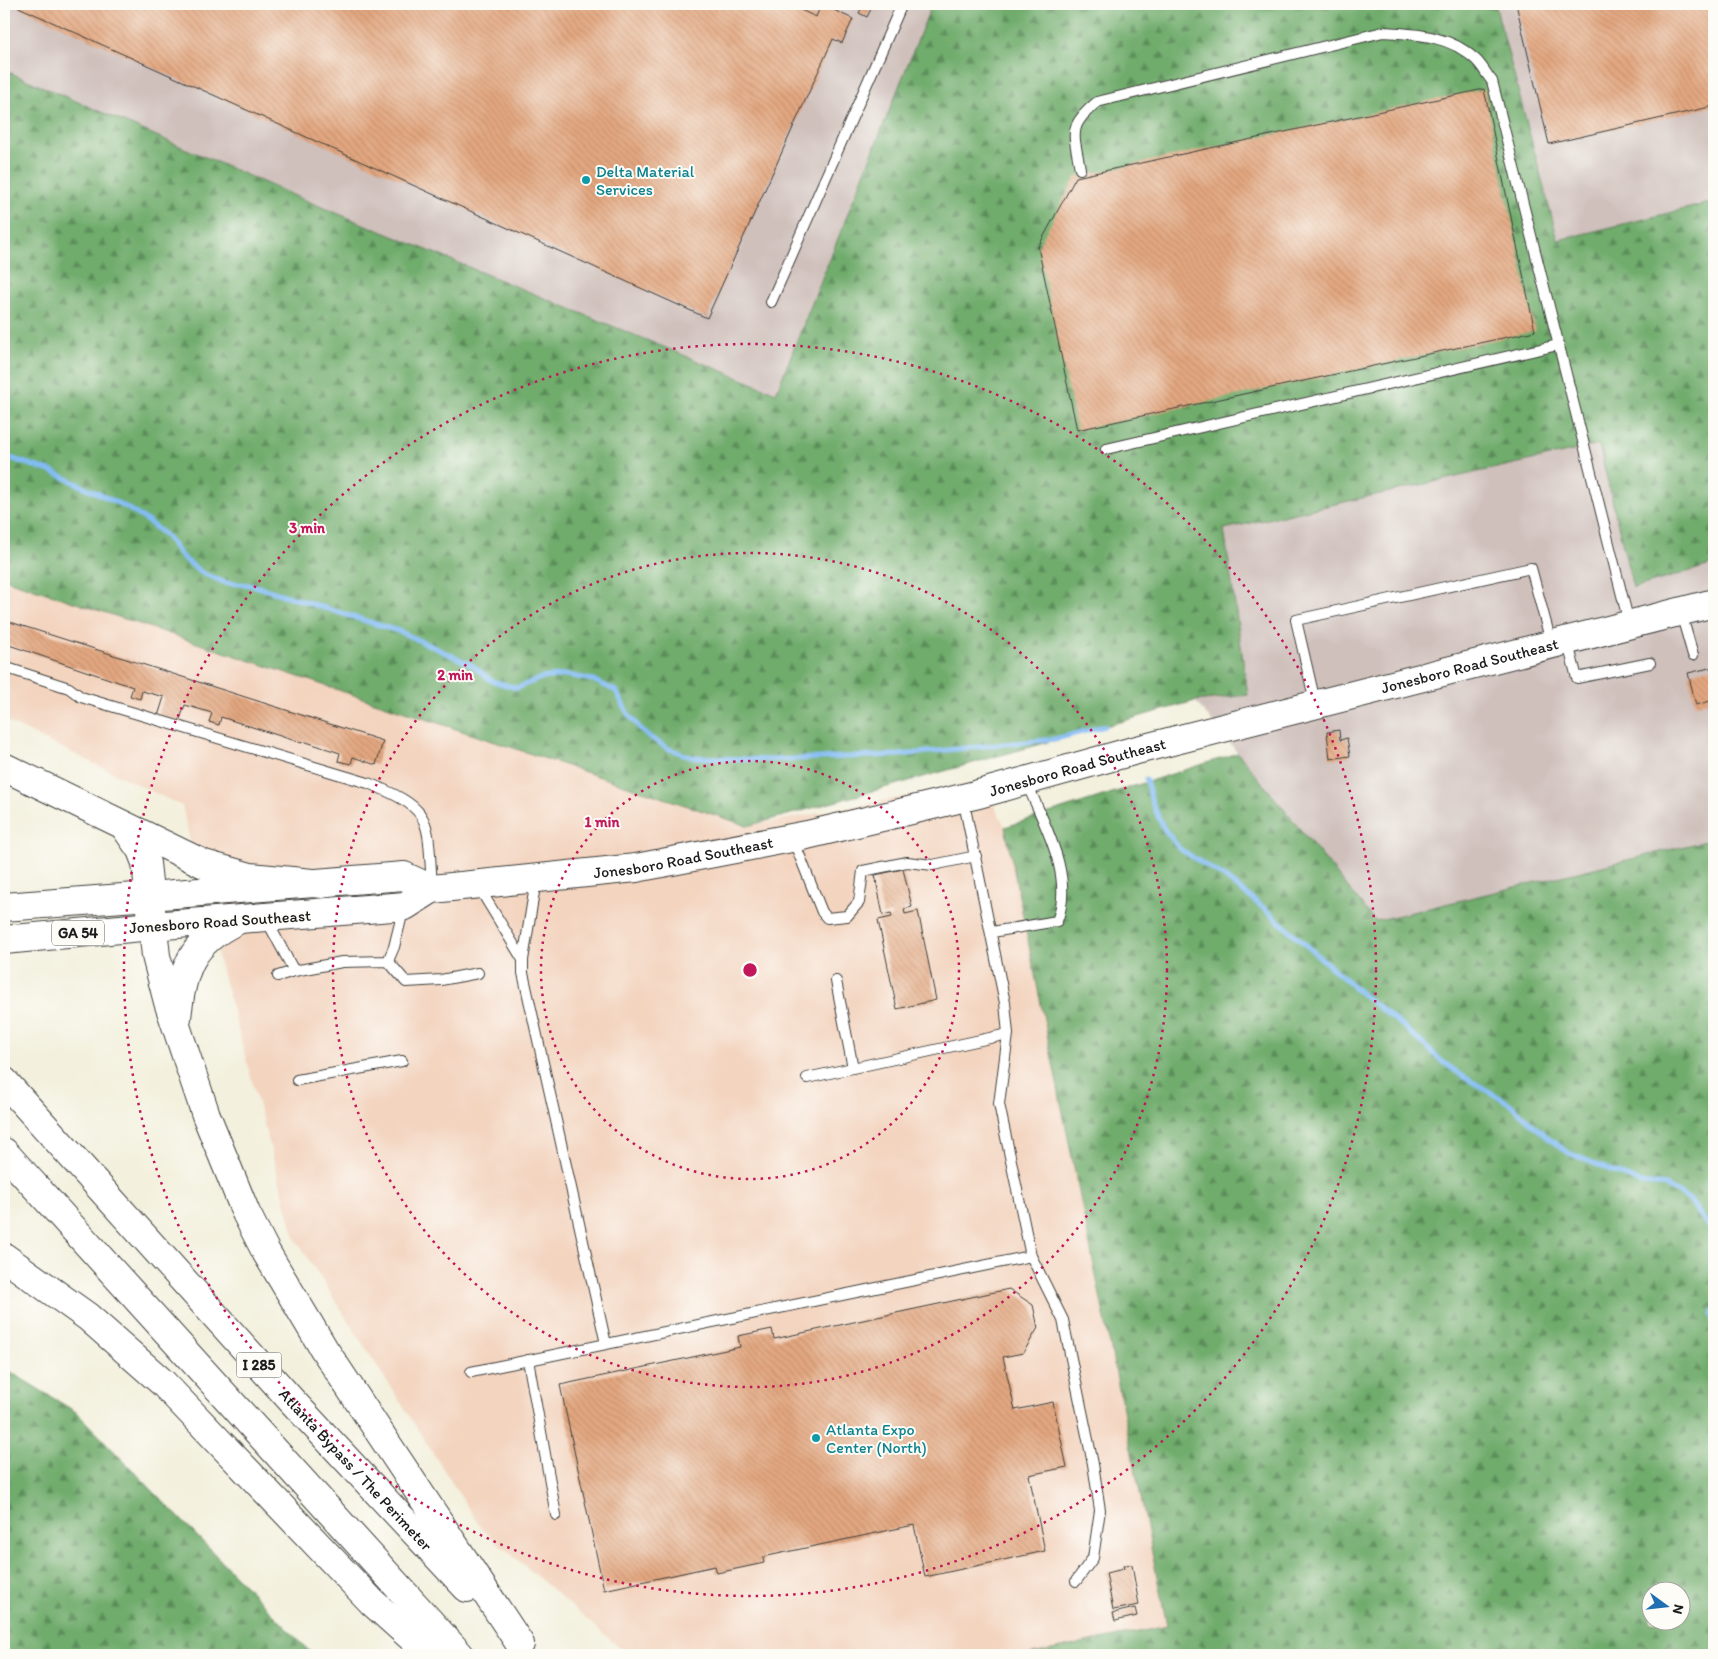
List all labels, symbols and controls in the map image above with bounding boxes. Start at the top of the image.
place label: Delta Material Services [596,162,695,199]
marker: Delta Material Services [580,174,592,186]
text: 3 min [289,519,326,537]
street label: Jonesboro Road Southeast [1379,634,1560,697]
text: 2 min [437,666,474,684]
street label: Jonesboro Road Southeast [987,734,1168,801]
text: 1 min [585,813,620,831]
street label: Jonesboro Road Southeast [592,833,775,882]
street label: Jonesboro Road Southeast [129,906,312,937]
road number: GA 54 [52,920,104,946]
centre of rings [741,961,759,979]
road number: I 285 [236,1352,282,1378]
street label: Atlanta Bypass / The Perimeter [275,1385,436,1555]
place label: Atlanta Expo Center (North) [826,1420,927,1457]
marker: Atlanta Expo Center (North) [810,1432,822,1444]
north arrow [1640,1582,1690,1632]
text: N [1669,1602,1688,1616]

